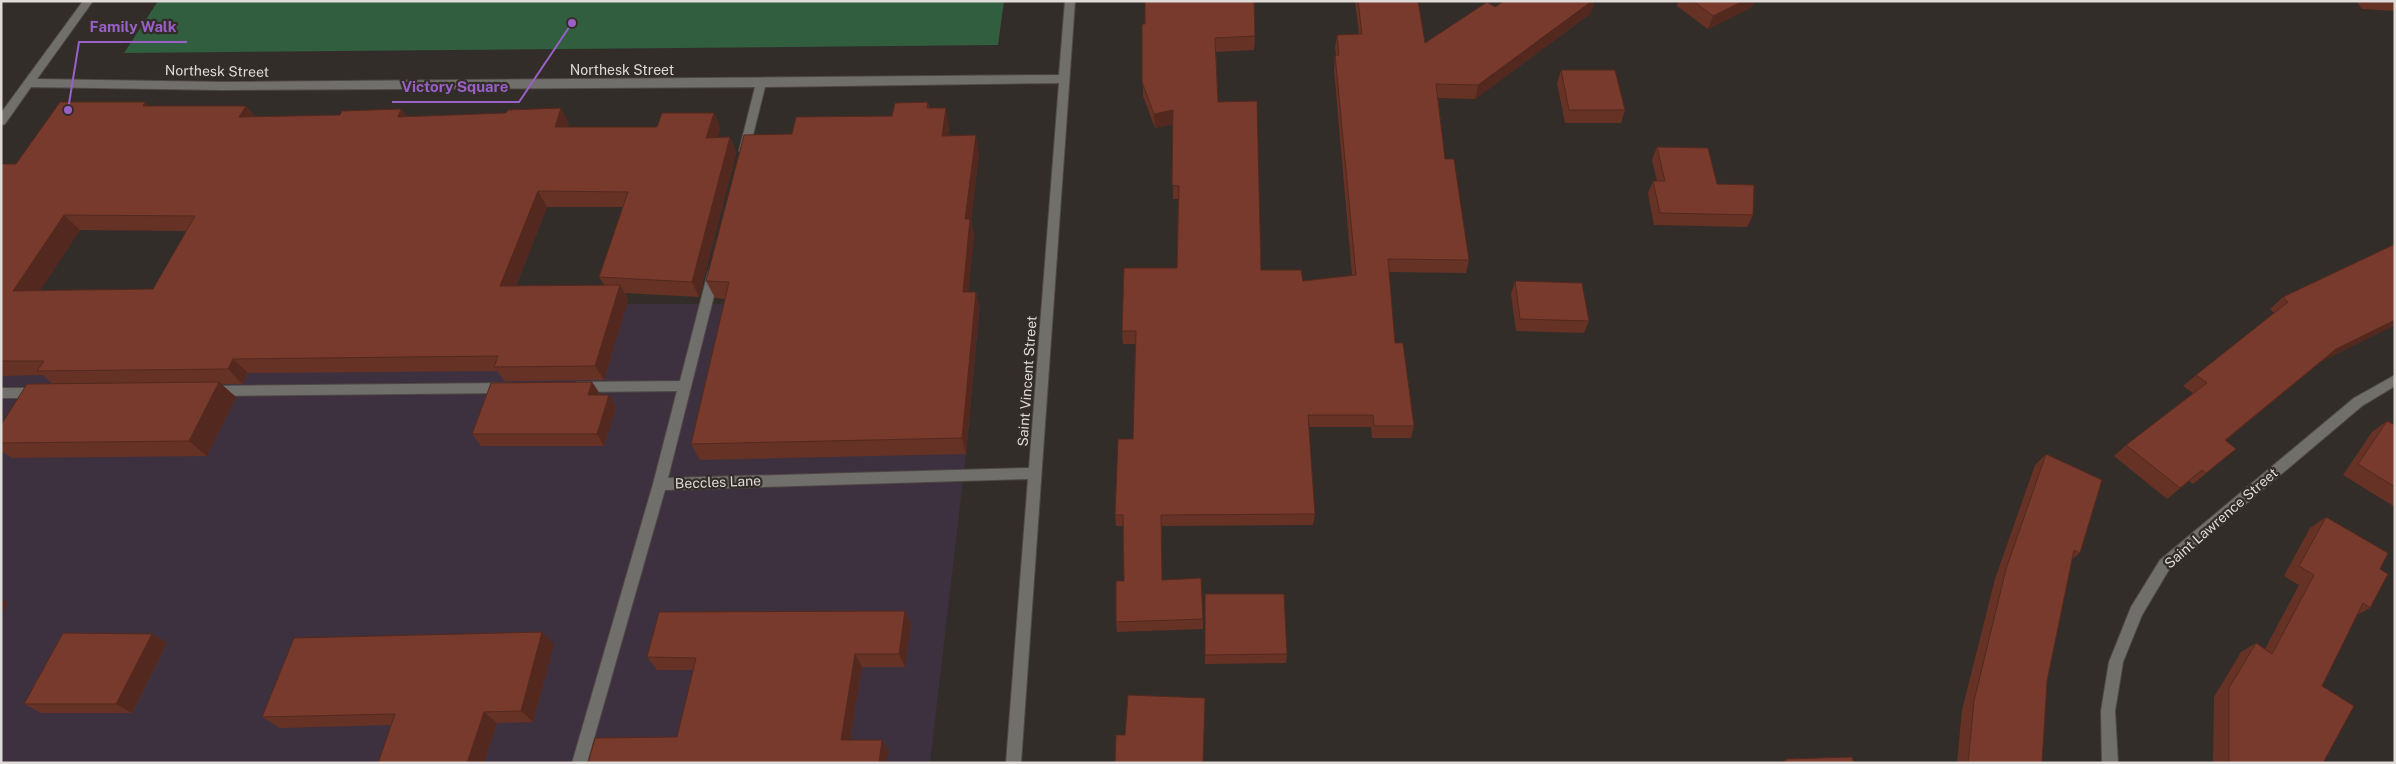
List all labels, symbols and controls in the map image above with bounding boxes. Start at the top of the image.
callout: Family Walk [79,12,187,42]
text: Family Walk [90,18,177,35]
street label: Northesk Street [165,62,269,80]
street label: Northesk Street [570,62,674,78]
callout: Victory Square [392,72,519,102]
text: Victory Square [402,78,508,95]
street label: Saint Vincent Street [1014,315,1040,447]
street label: Saint Lawrence Street [2161,465,2281,571]
street label: Beccles Lane [675,472,761,492]

